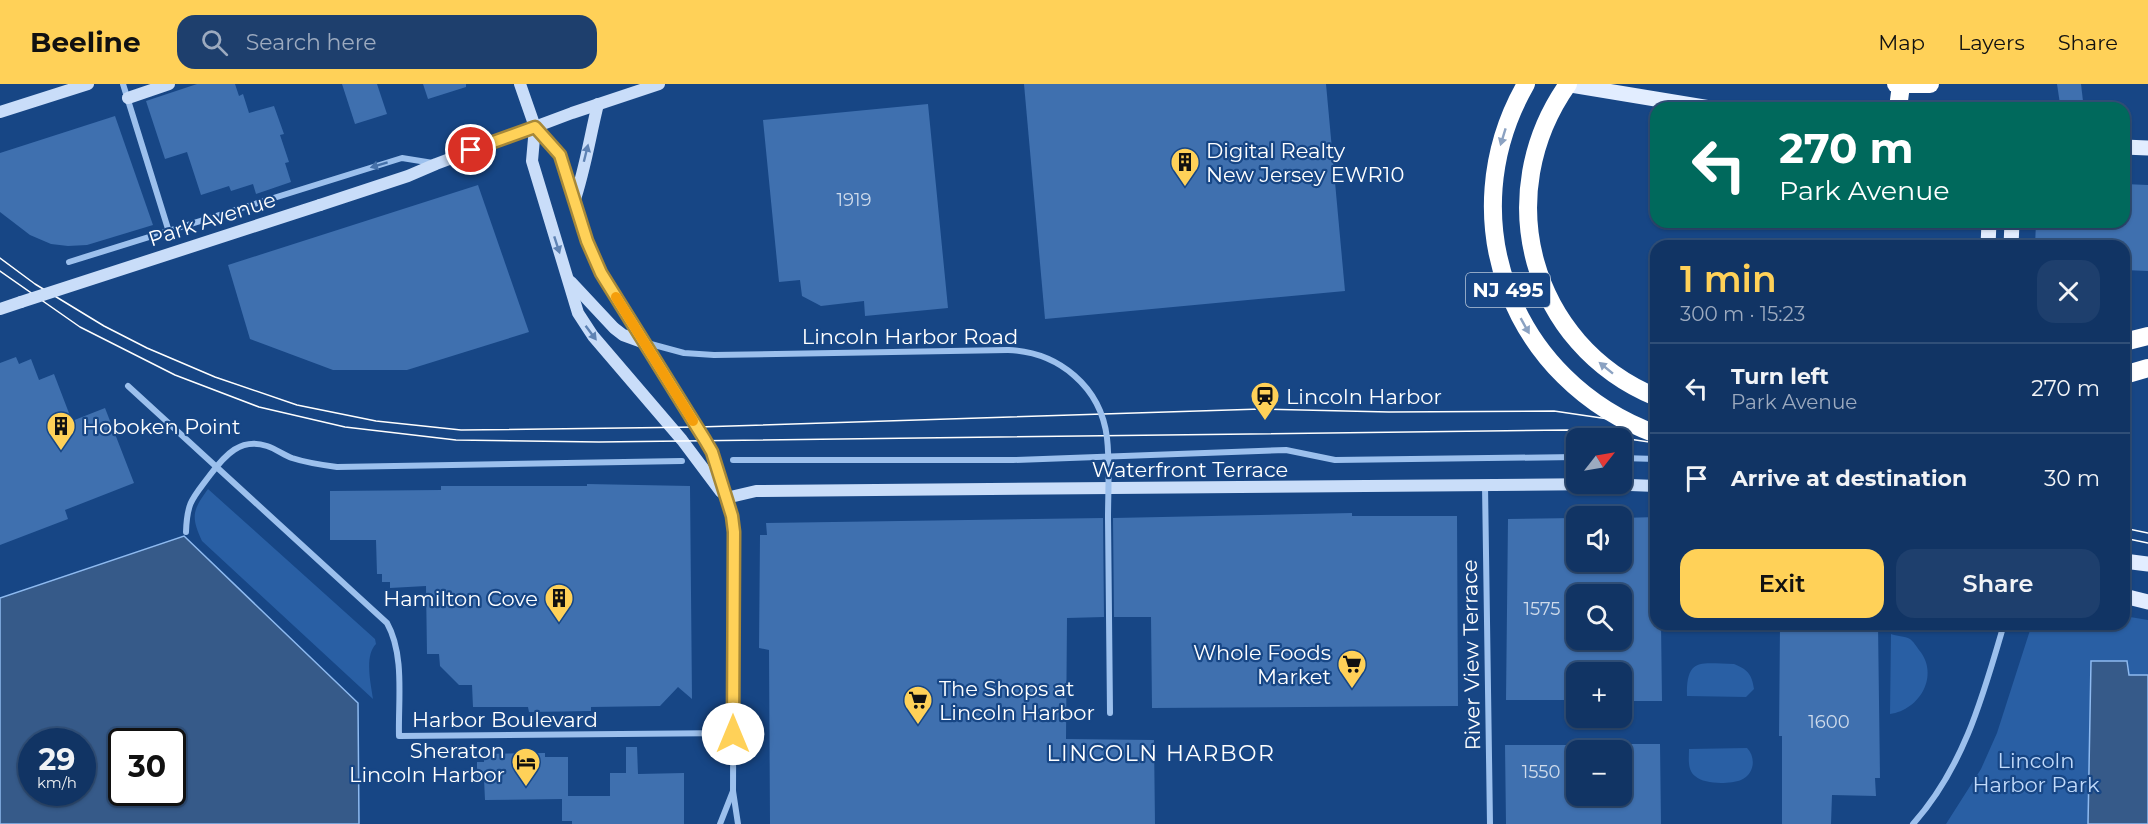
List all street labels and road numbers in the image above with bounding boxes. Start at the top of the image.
street label: Park Avenue [145,187,279,251]
road number: NJ 495 [1466,273,1550,307]
street label: Lincoln Harbor Road [802,324,1018,349]
street label: Waterfront Terrace [1092,457,1288,482]
street label: River View Terrace [1457,559,1485,751]
street label: Harbor Boulevard [412,707,598,732]

